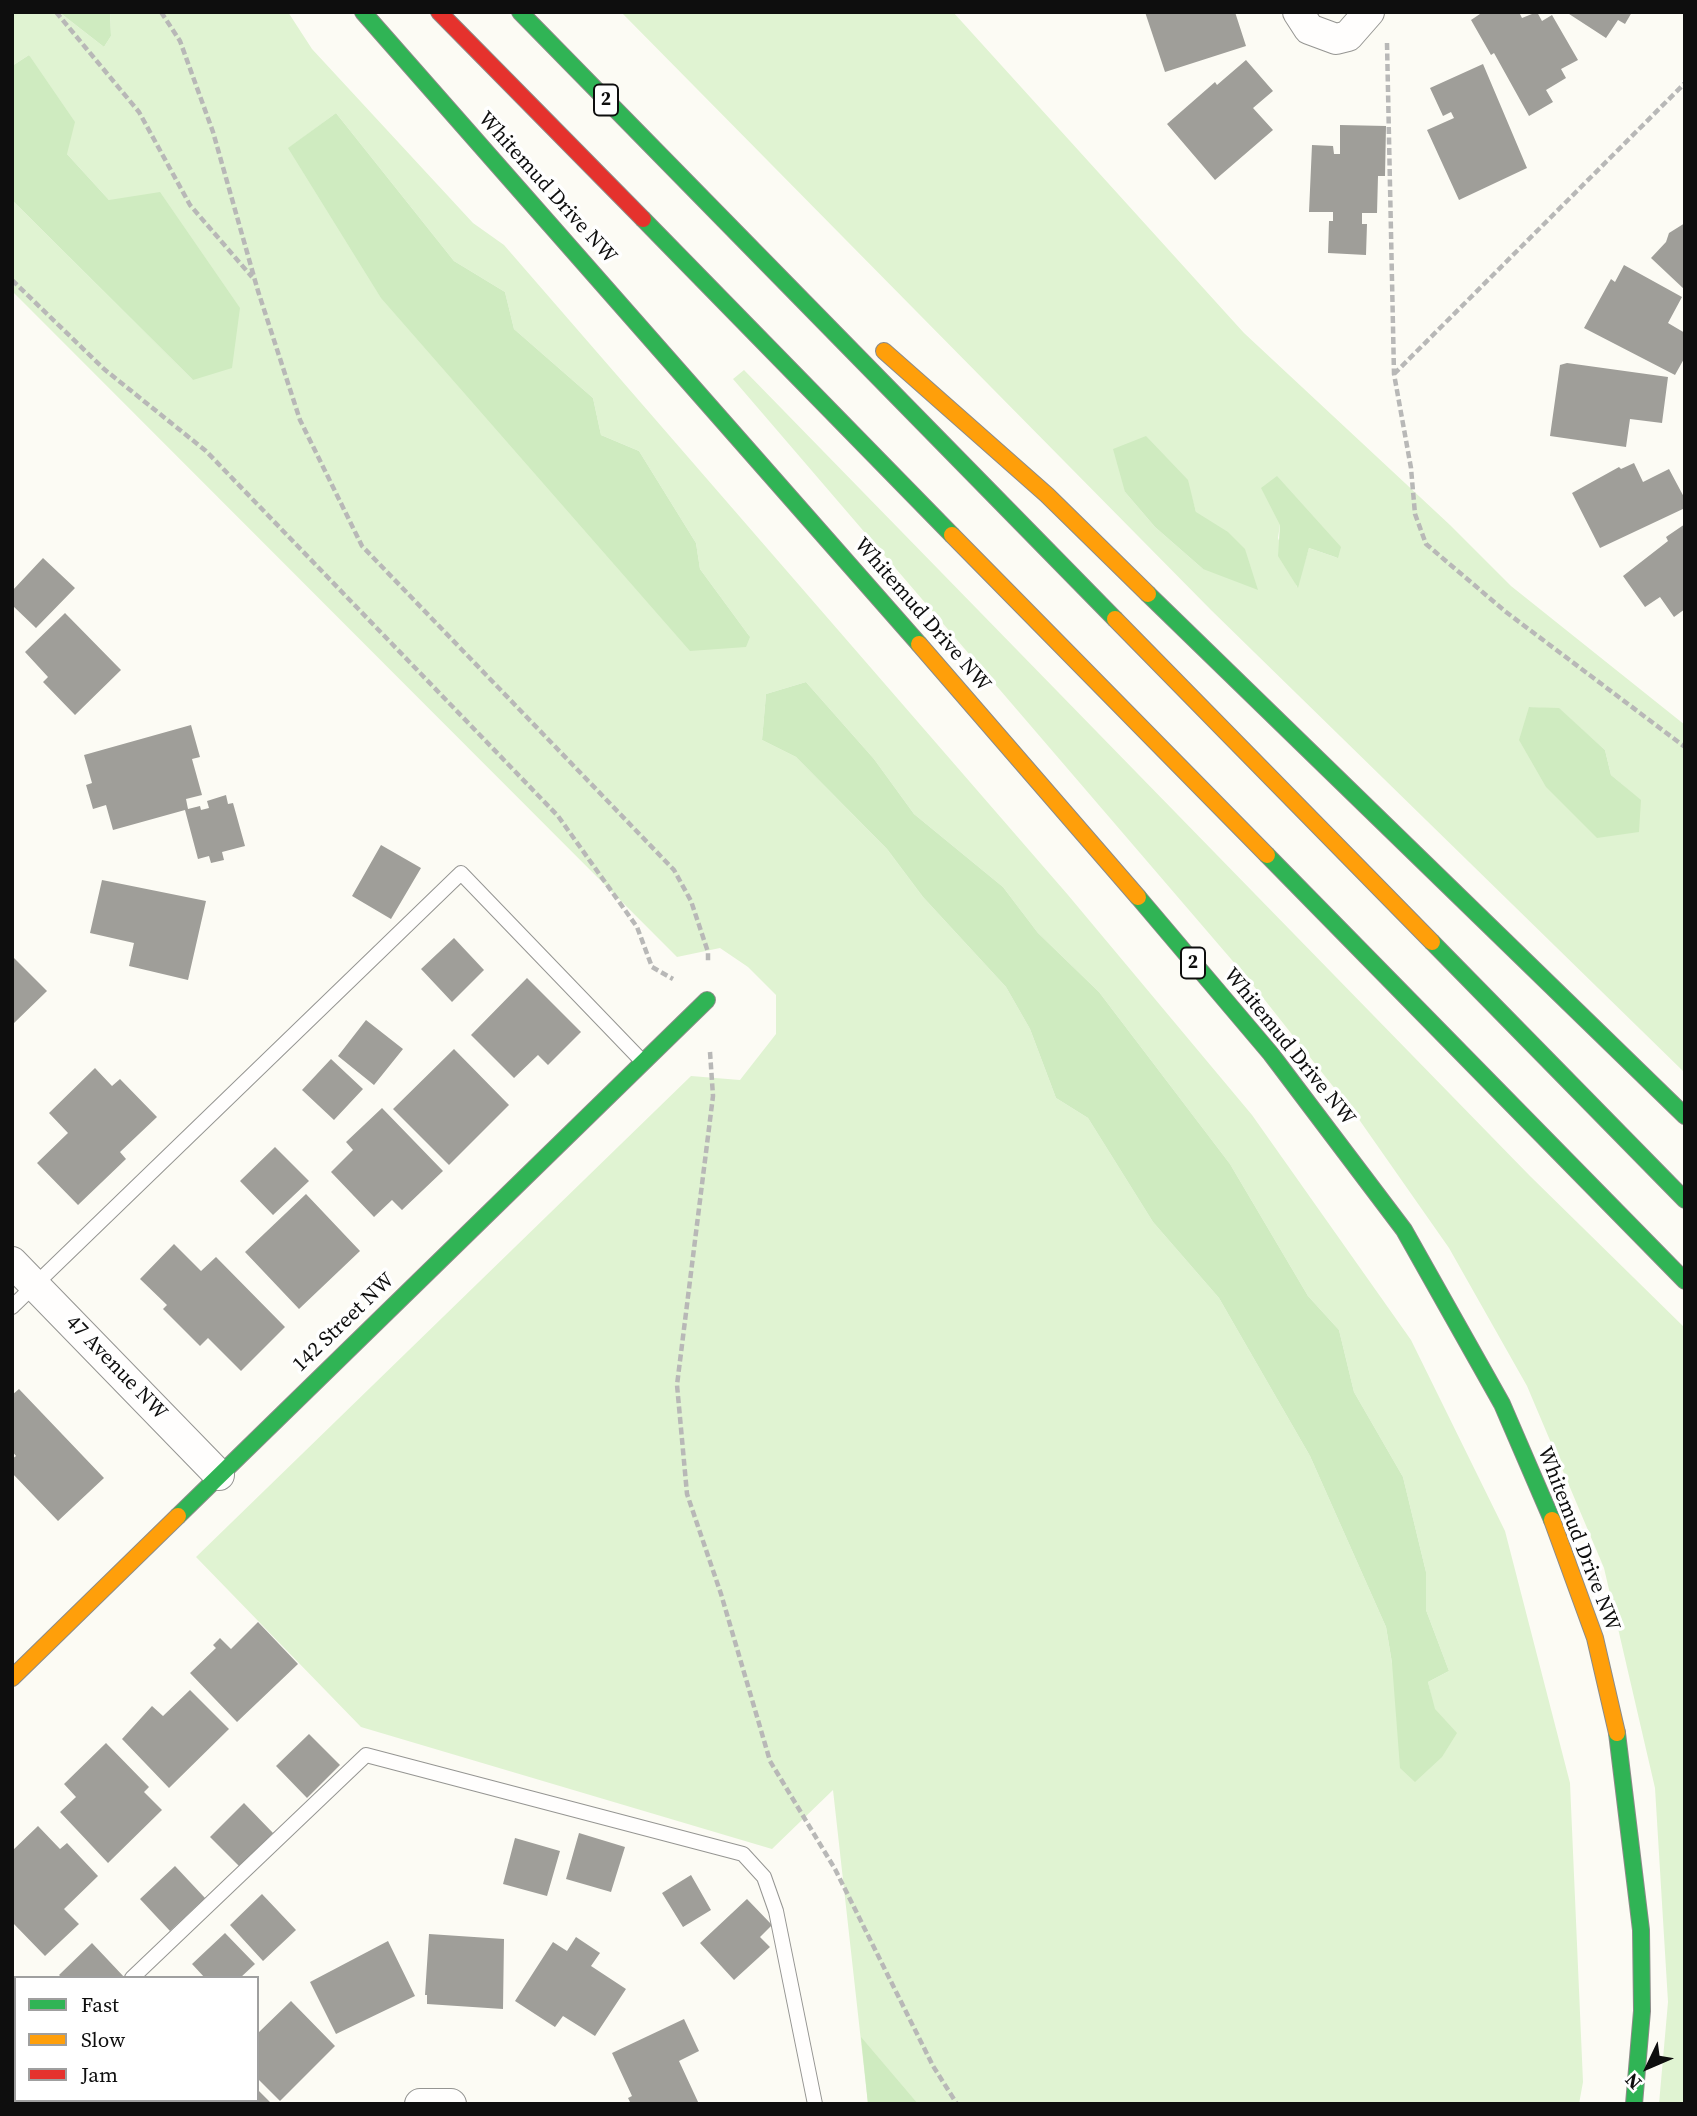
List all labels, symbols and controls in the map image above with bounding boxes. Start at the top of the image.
road number: 2 [594,85,618,116]
street label: Whitemud Drive NW [472,107,622,269]
street label: Whitemud Drive NW [848,533,996,697]
road number: 2 [1181,948,1205,979]
street label: Whitemud Drive NW [1218,963,1360,1131]
street label: 142 Street NW [288,1268,400,1378]
street label: 47 Avenue NW [60,1311,172,1425]
street label: Whitemud Drive NW [1531,1443,1625,1635]
legend [14,1976,259,2102]
text: Fast [81,1990,119,2019]
text: Slow [81,2025,125,2054]
north arrow [1613,2032,1683,2102]
text: Jam [81,2060,118,2089]
text: N [1619,2068,1647,2096]

